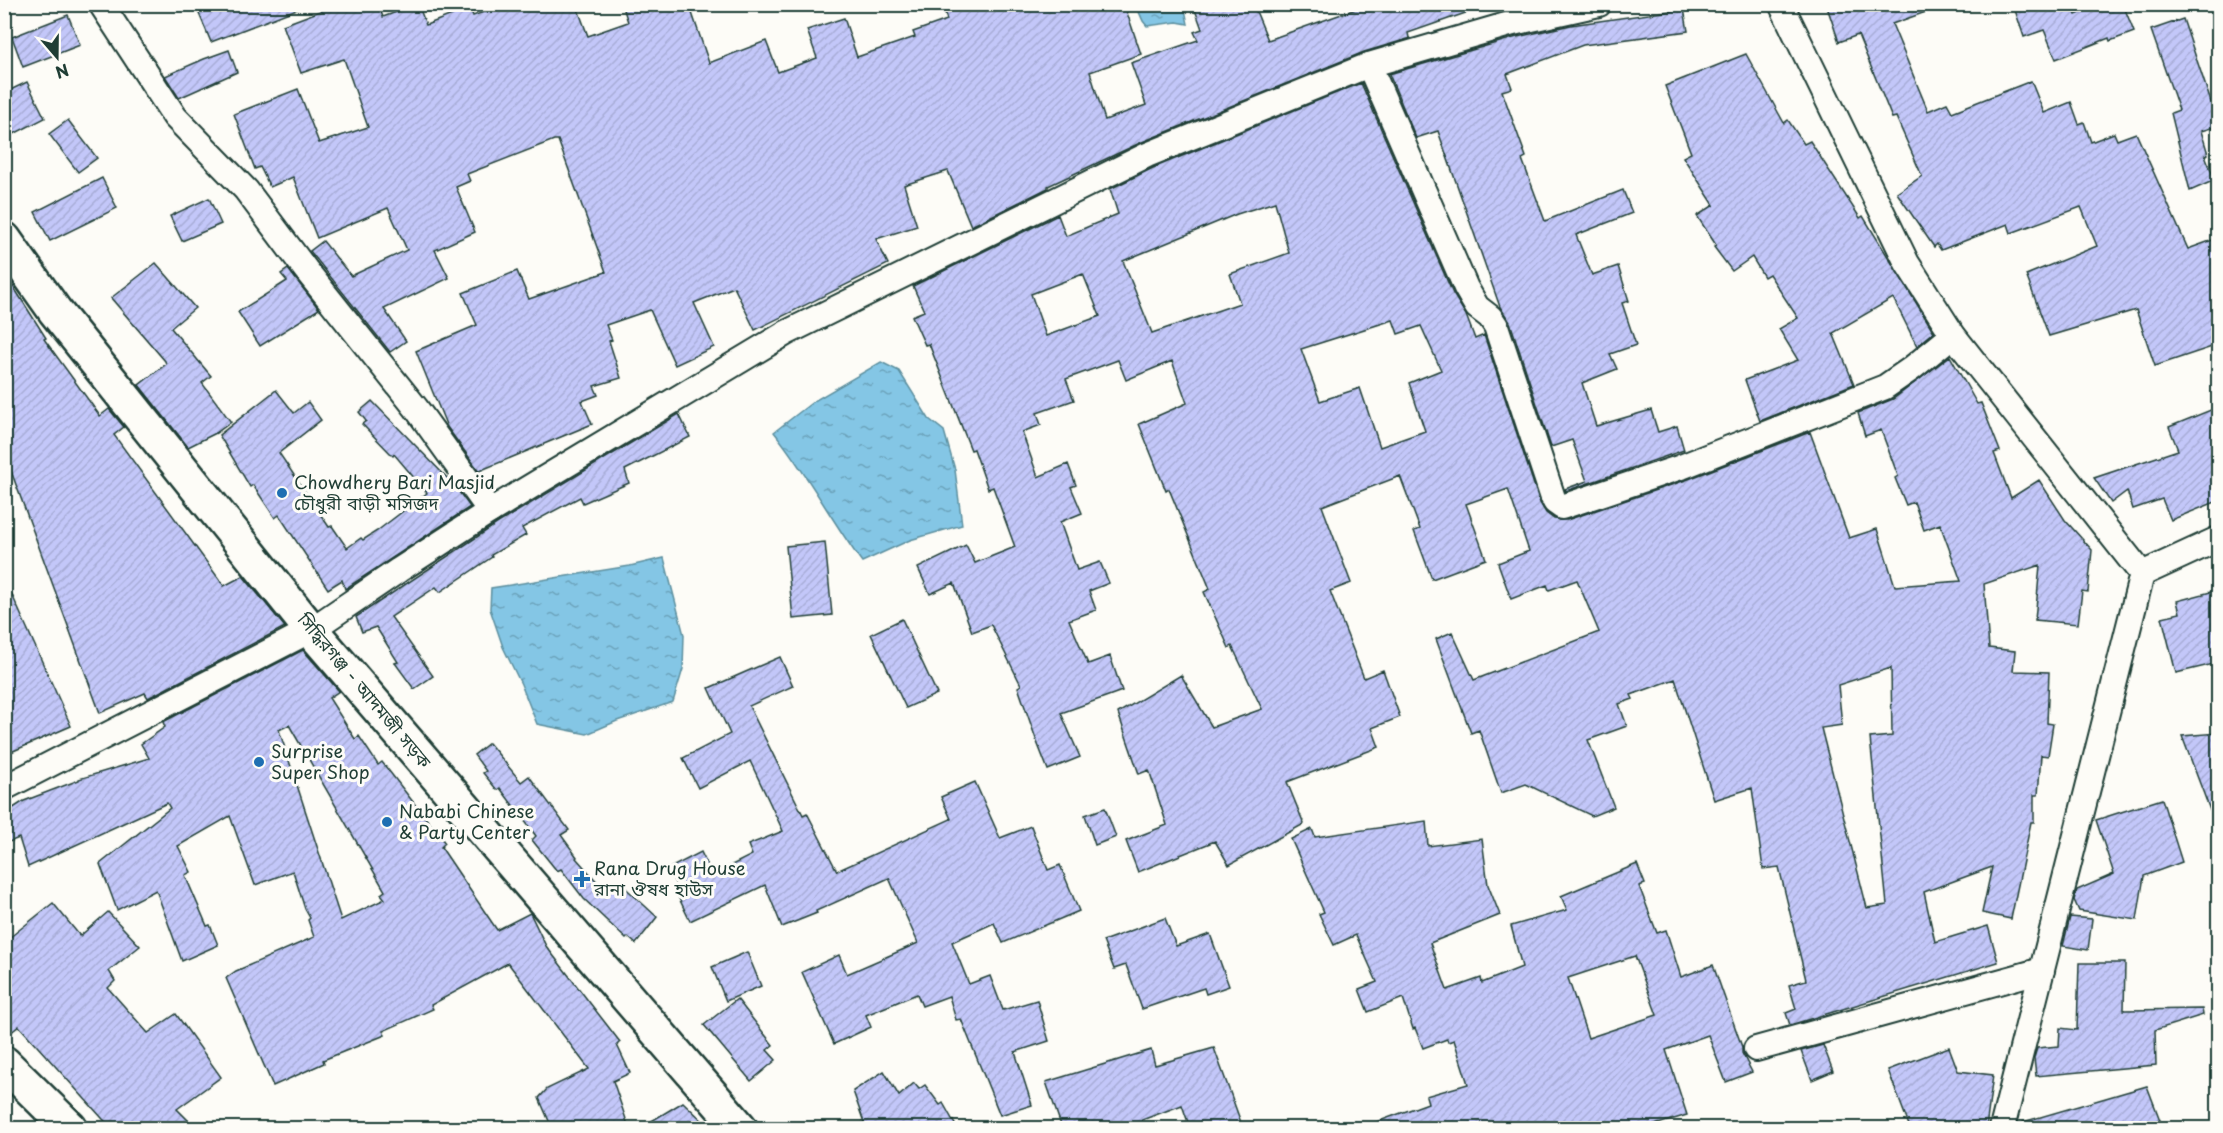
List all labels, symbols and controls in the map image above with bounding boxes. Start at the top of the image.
north arrow [27,27,87,87]
text: N [52,59,73,85]
place label: Chowdhery Bari Masjid চৌধুরী বাড়ী মসিজদ [294,468,495,516]
marker: Chowdhery Bari Masjid চৌধুরী বাড়ী মসিজদ [275,486,289,500]
street label: সিদ্ধিরগঞ্জ - আদমজী সড়ক [291,606,439,774]
place label: Surprise Super Shop [271,737,370,785]
marker: Surprise Super Shop [252,755,266,769]
place label: Nababi Chinese & Party Center [399,797,535,845]
marker: Nababi Chinese & Party Center [380,815,394,829]
place label: Rana Drug House রানা ঔষধ হাউস [593,854,746,902]
marker: Rana Drug House রানা ঔষধ হাউস [575,872,589,886]

